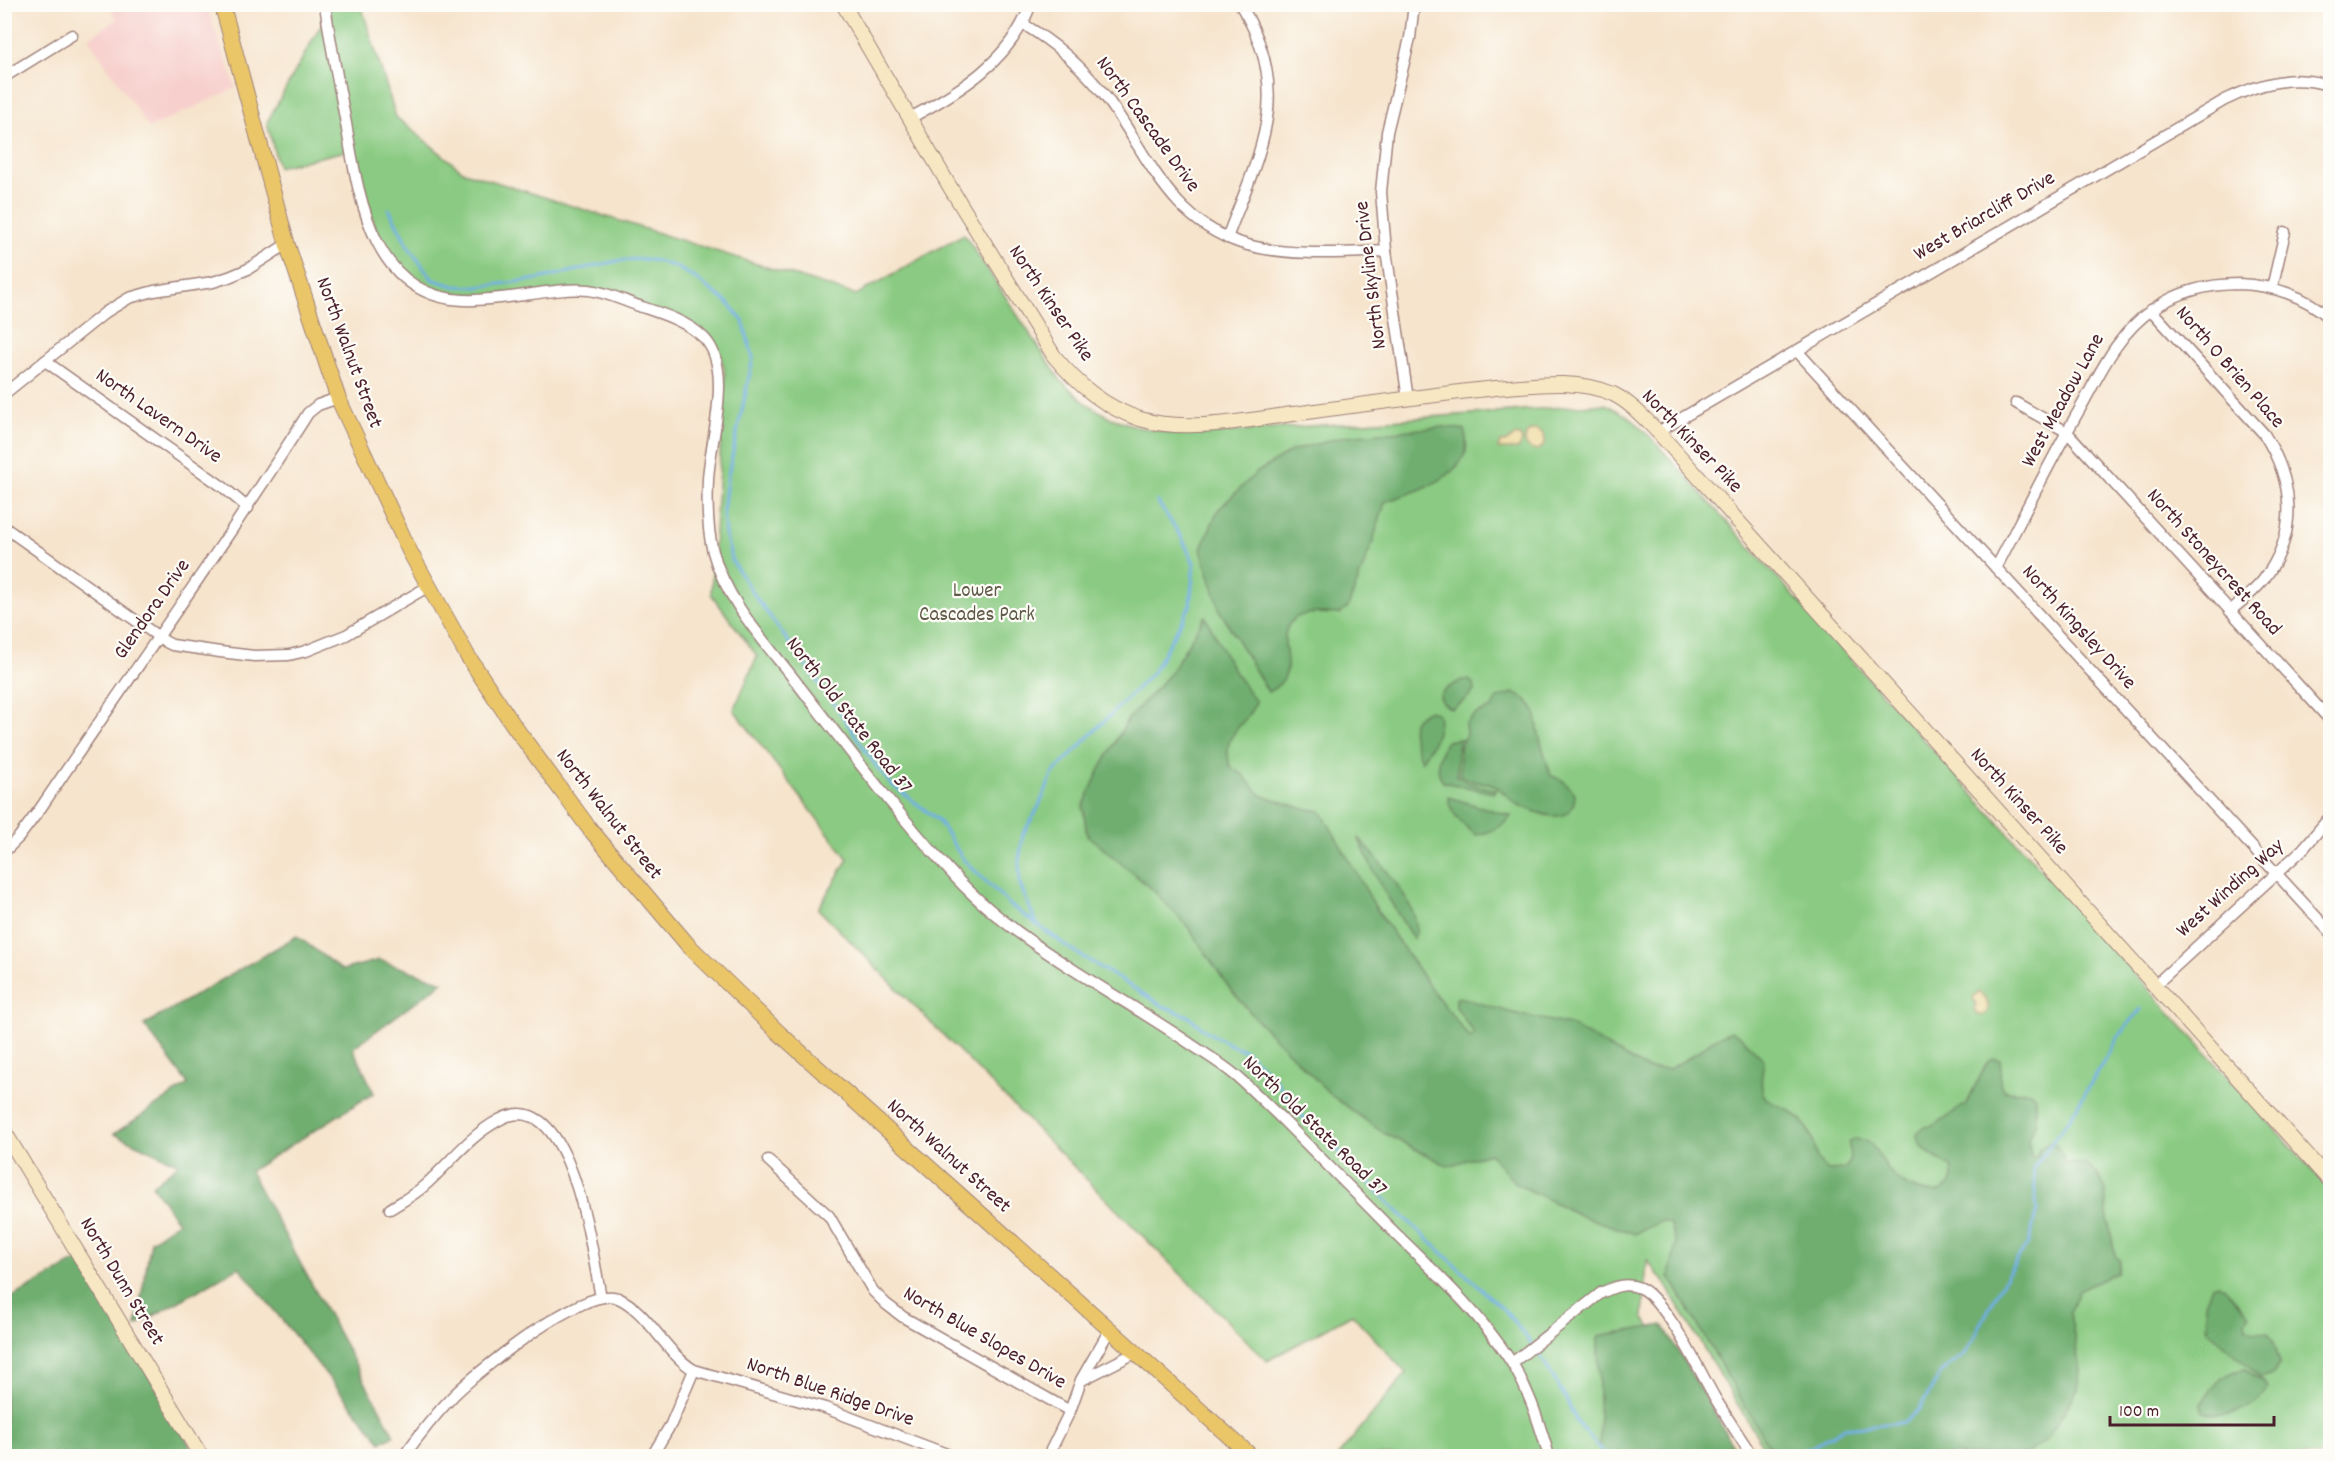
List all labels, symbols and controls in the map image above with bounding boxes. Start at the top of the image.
street label: North Cascade Drive [1087,51,1207,199]
street label: West Briarcliff Drive [1909,164,2061,270]
street label: North Skyline Drive [1348,199,1396,351]
street label: North Kinser Pike [1000,240,1100,368]
street label: North Walnut Street [307,273,389,433]
street label: North O Brien Place [2167,300,2291,436]
street label: West Meadow Lane [2015,329,2113,473]
street label: North Lavern Drive [88,362,228,472]
street label: North Kinser Pike [1633,383,1749,501]
street label: North Stoneycrest Road [2138,482,2288,644]
street label: Glendora Drive [107,554,199,666]
street label: North Kingsley Drive [2014,559,2142,697]
park label: Lower Cascades Park [919,577,1035,631]
street label: North Old State Road 37 [777,631,919,801]
street label: North Kinser Pike [1962,742,2074,862]
street label: North Walnut Street [547,743,669,887]
street label: West Winding Way [2170,832,2292,946]
street label: North Old State Road 37 [1235,1050,1393,1204]
street label: North Walnut Street [879,1093,1017,1221]
street label: North Dunn Street [71,1212,171,1352]
street label: North Blue Slopes Drive [897,1280,1071,1398]
street label: North Blue Ridge Drive [742,1350,918,1436]
scale bar [2110,1389,2274,1427]
text: 100 m [2119,1400,2159,1425]

